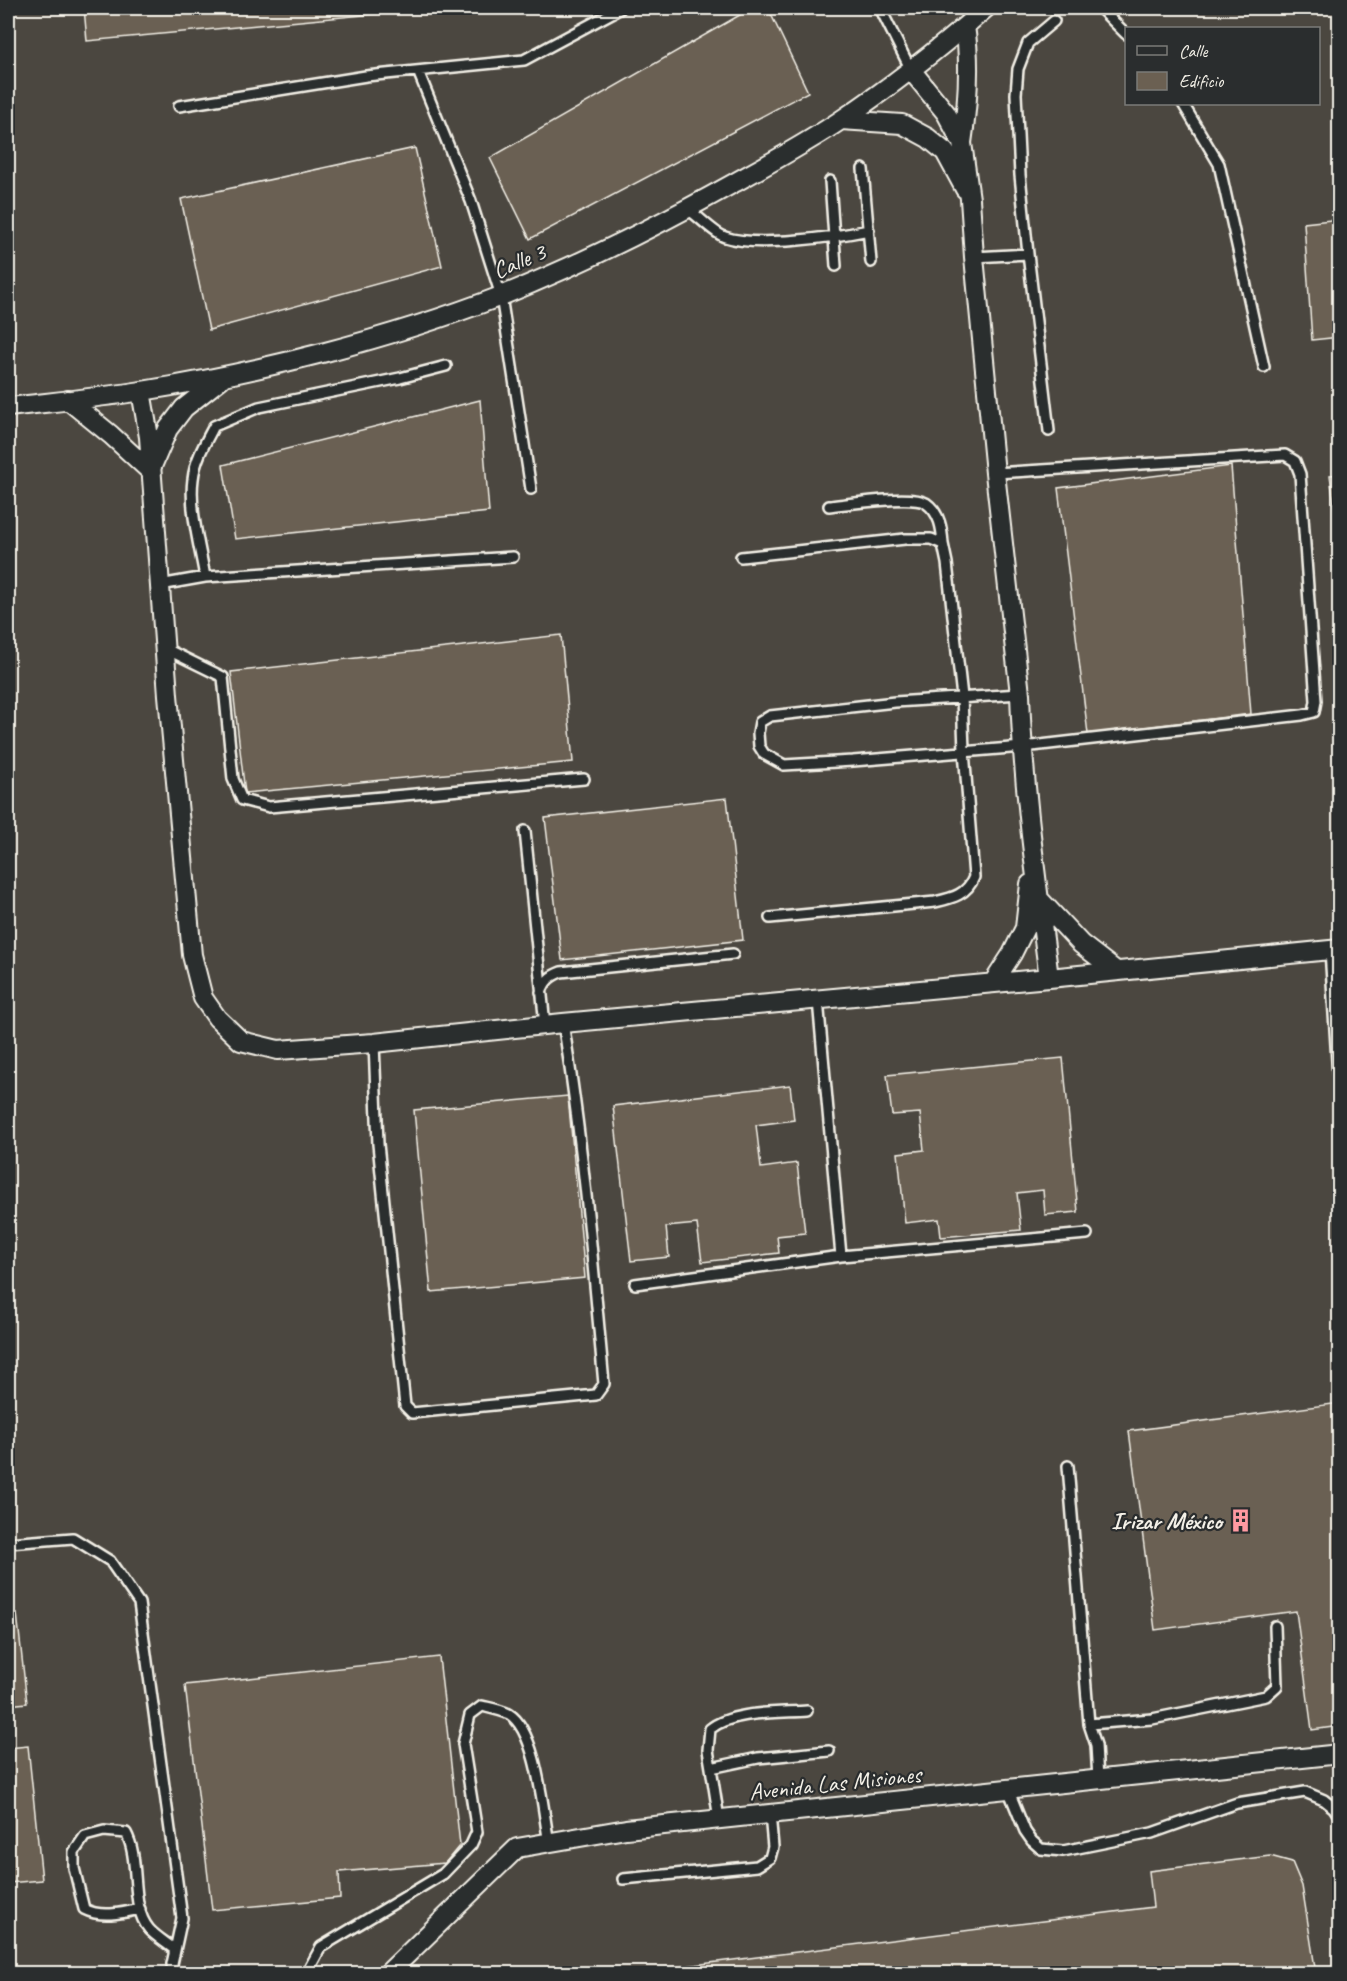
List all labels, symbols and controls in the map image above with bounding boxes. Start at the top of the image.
legend [1125,27,1320,105]
text: Calle [1179,40,1208,62]
text: Edificio [1179,70,1225,92]
street label: Calle 3 [488,236,552,285]
place label: Irizar México [1111,1506,1224,1536]
building icon: Irizar México [1227,1508,1253,1534]
street label: Avenida Las Misiones [748,1759,925,1807]

